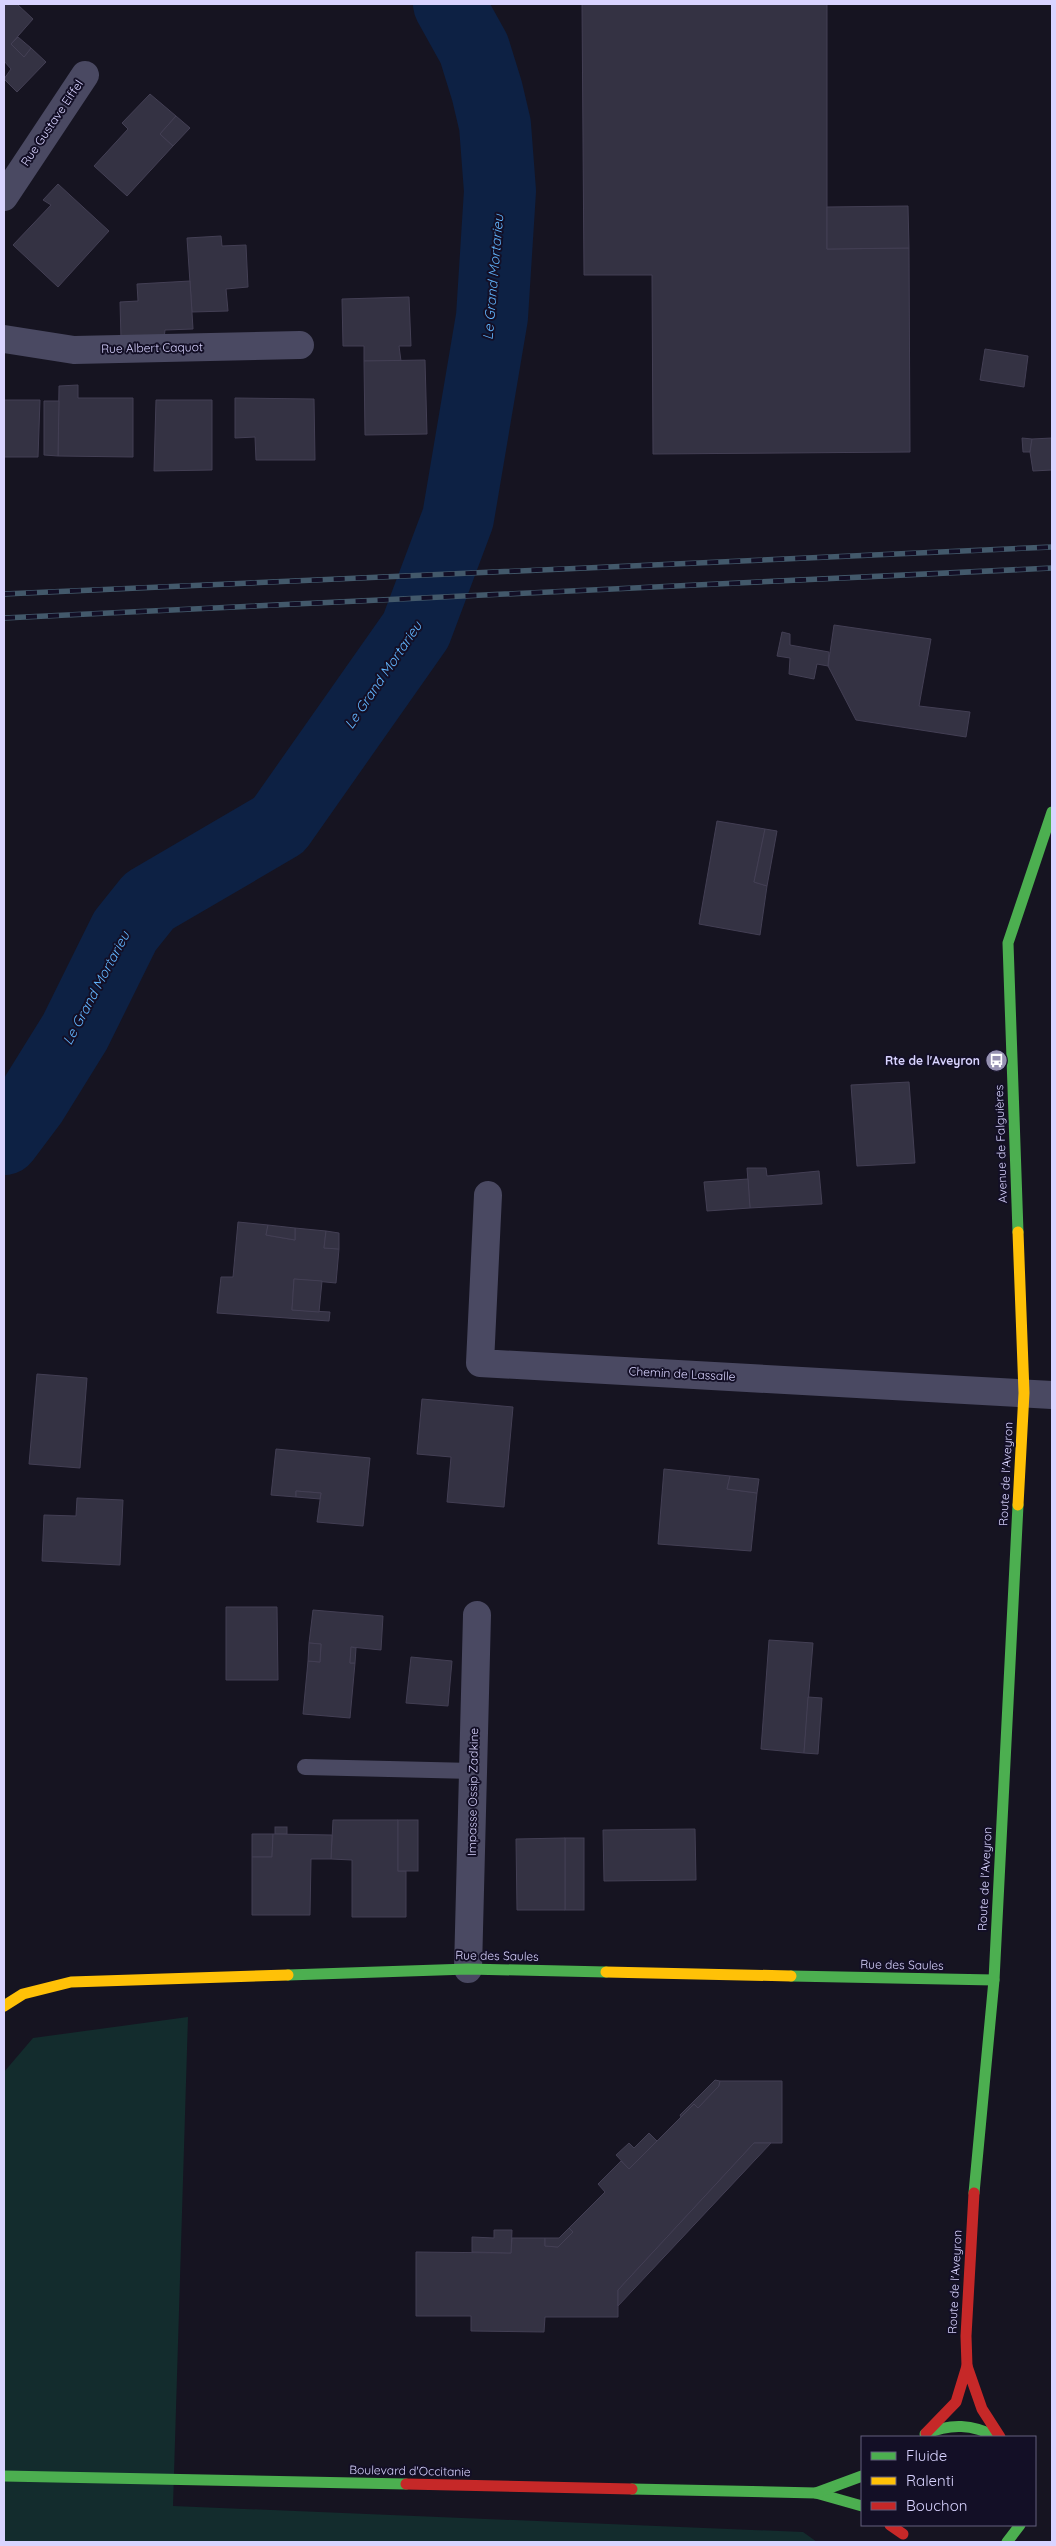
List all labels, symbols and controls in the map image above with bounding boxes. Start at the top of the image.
street label: Rue Gustave Eiffel [17,77,86,169]
water label: Le Grand Mortarieu [479,212,508,341]
street label: Rue Albert Caquot [101,339,203,356]
water label: Le Grand Mortarieu [340,617,426,732]
water label: Le Grand Mortarieu [58,927,134,1048]
bus stop icon: Rte de l'Aveyron [984,1049,1008,1073]
place label: Rte de l'Aveyron [885,1053,980,1068]
street label: Avenue de Falguières [991,1084,1010,1203]
street label: Chemin de Lassalle [628,1363,736,1384]
street label: Route de l'Aveyron [995,1421,1016,1526]
street label: Impasse Ossip Zadkine [464,1727,481,1856]
street label: Route de l'Aveyron [974,1826,995,1931]
street label: Rue des Saules [455,1947,539,1964]
street label: Rue des Saules [860,1956,944,1973]
street label: Route de l'Aveyron [944,2229,965,2334]
legend [861,2436,1036,2526]
text: Fluide [906,2446,947,2465]
street label: Boulevard d'Occitanie [349,2462,471,2479]
text: Ralenti [906,2471,954,2490]
text: Bouchon [906,2496,967,2515]

